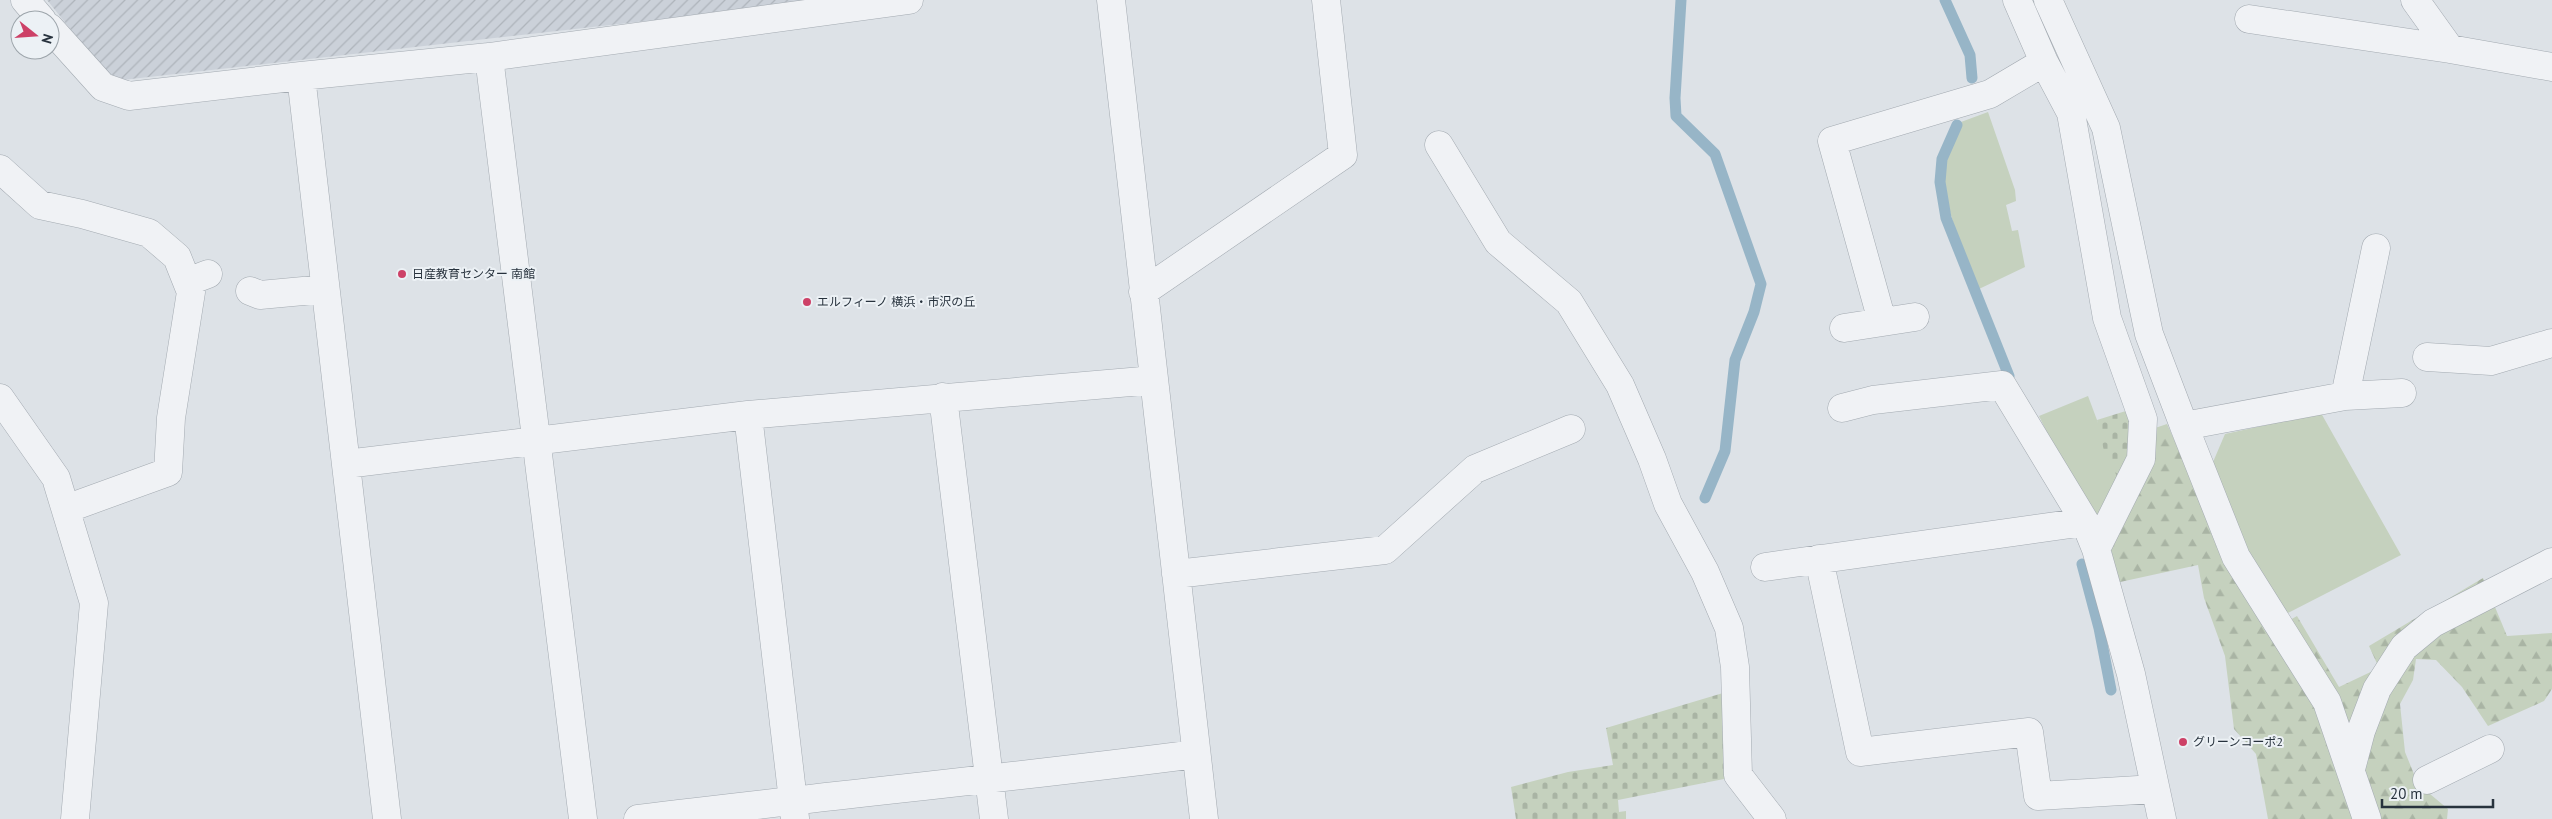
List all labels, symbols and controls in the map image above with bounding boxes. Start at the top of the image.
north arrow [10,10,60,60]
text: N [37,32,57,46]
place label: 日産教育センター 南館 [412,266,535,281]
marker: 日産教育センター 南館 [396,268,408,280]
place label: エルフィーノ 横浜・市沢の丘 [817,294,975,309]
marker: エルフィーノ 横浜・市沢の丘 [801,296,813,308]
place label: グリーンコーポ2 [2193,734,2283,749]
marker: グリーンコーポ2 [2177,736,2189,748]
scale bar [2382,776,2493,808]
text: 20 m [2390,784,2423,803]

